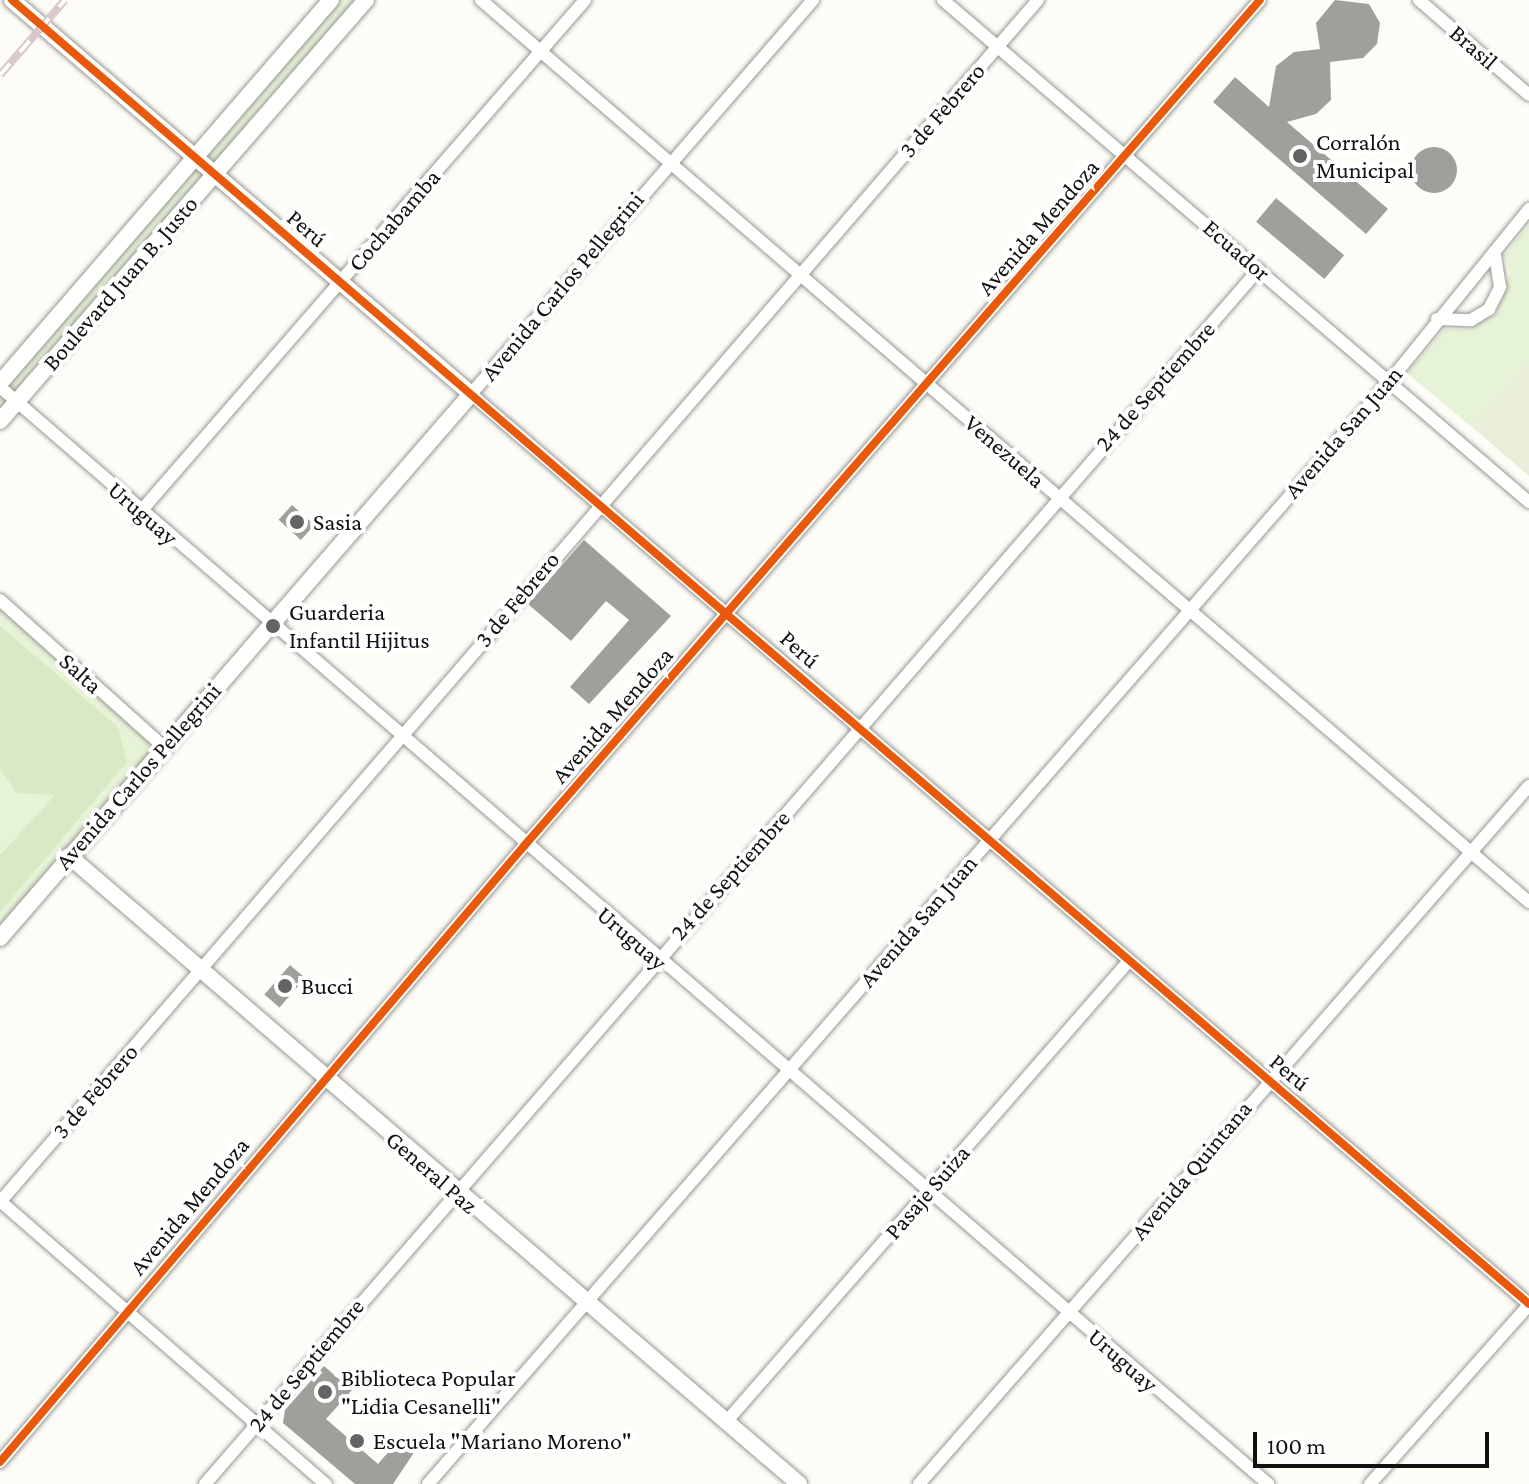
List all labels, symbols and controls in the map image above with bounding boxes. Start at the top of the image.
street label: Brasil [1444,18,1504,76]
street label: 3 de Febrero [893,57,991,163]
place label: Corralón Municipal [1316,128,1414,184]
marker: Corralón Municipal [1291,147,1309,165]
street label: Avenida Mendoza [971,153,1105,301]
street label: Cochabamba [342,163,446,277]
street label: Avenida Carlos Pellegrini [474,185,650,387]
street label: Boulevard Juan B. Justo [36,190,204,376]
street label: Perú [281,203,333,253]
street label: Ecuador [1197,213,1277,287]
street label: 24 de Septiembre [1089,315,1221,457]
street label: Avenida San Juan [1278,360,1408,504]
street label: Venezuela [959,408,1051,494]
street label: Uruguay [102,475,184,551]
place label: Sasia [313,508,362,536]
marker: Sasia [288,513,306,531]
street label: 3 de Febrero [469,545,565,653]
place label: Guarderia Infantil Hijitus [289,598,430,654]
marker: Guarderia Infantil Hijitus [264,617,282,635]
street label: Perú [774,624,826,674]
street label: Avenida Mendoza [545,641,679,789]
street label: Salta [54,646,108,700]
street label: Avenida Carlos Pellegrini [49,677,227,875]
street label: 24 de Septiembre [664,804,796,946]
street label: Avenida San Juan [853,849,983,993]
street label: Uruguay [591,900,673,976]
place label: Bucci [301,972,353,1000]
marker: Bucci [276,977,294,995]
street label: 3 de Febrero [46,1038,144,1144]
street label: Perú [1264,1047,1316,1097]
street label: Avenida Quintana [1124,1095,1258,1245]
street label: General Paz [380,1124,484,1220]
street label: Avenida Mendoza [123,1131,255,1281]
street label: Pasaje Suiza [878,1139,976,1245]
street label: 24 de Septiembre [242,1292,370,1438]
street label: Uruguay [1082,1322,1164,1398]
place label: Biblioteca Popular "Lidia Cesanelli" [341,1364,516,1420]
marker: Biblioteca Popular "Lidia Cesanelli" [316,1383,334,1401]
scale bar [1257,1416,1493,1466]
place label: Escuela "Mariano Moreno" [373,1427,632,1455]
marker: Escuela "Mariano Moreno" [348,1432,366,1450]
text: 100 m [1267,1432,1326,1459]

